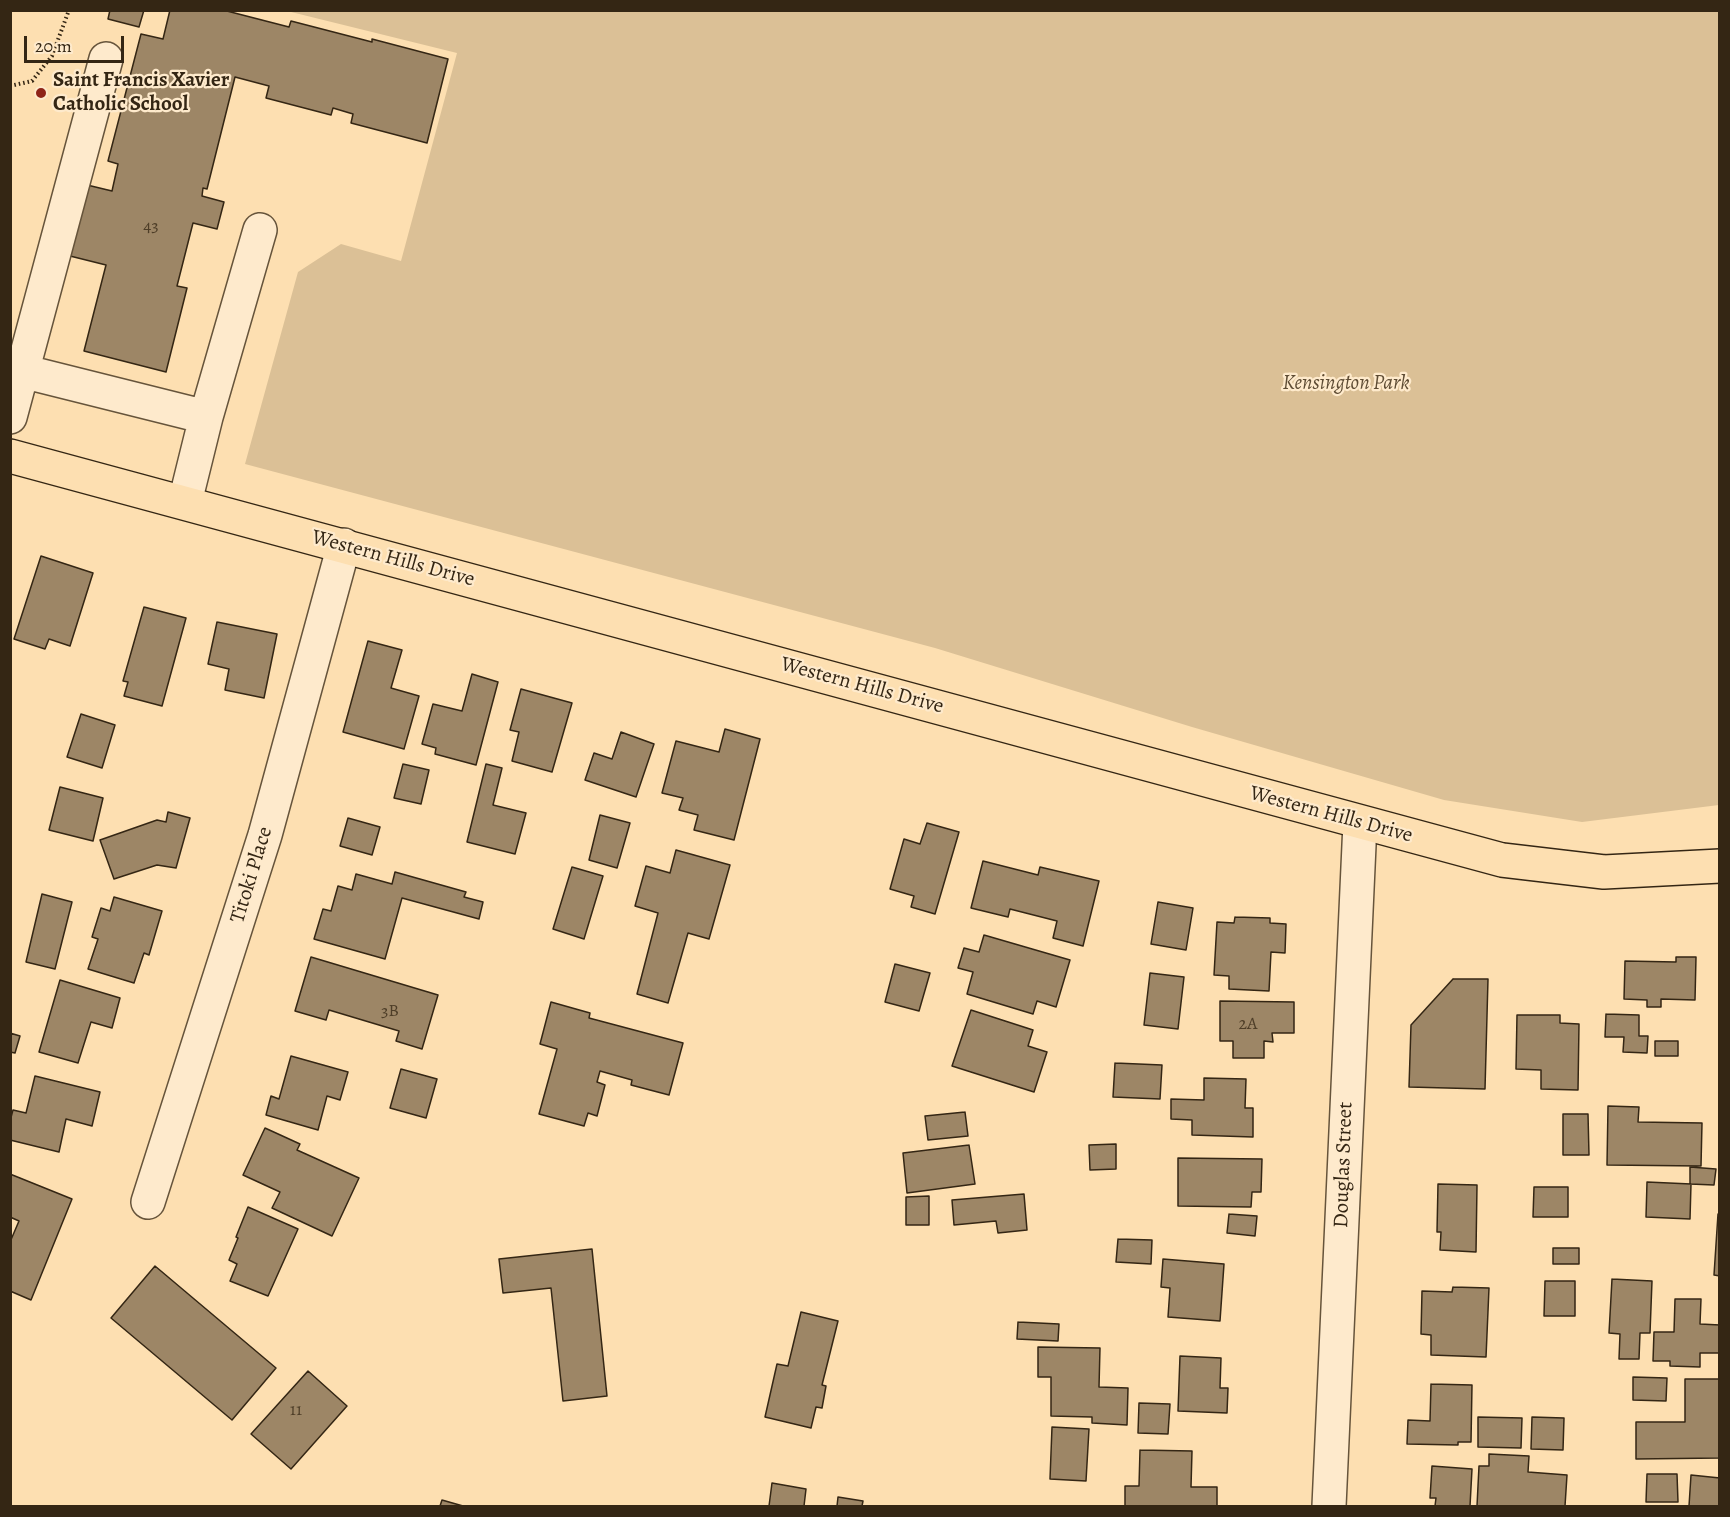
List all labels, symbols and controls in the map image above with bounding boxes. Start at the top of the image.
scale bar [27,24,128,62]
text: 20 m [35,34,72,58]
place label: Saint Francis Xavier Catholic School [53,68,229,118]
marker: Saint Francis Xavier Catholic School [34,86,48,100]
house number: 43 [143,216,159,238]
park label: Kensington Park [1282,371,1410,397]
street label: Western Hills Drive [309,525,477,593]
street label: Western Hills Drive [778,652,946,720]
street label: Western Hills Drive [1247,781,1415,849]
street label: Titoki Place [225,824,279,926]
house number: 3B [381,1001,399,1023]
house number: 2A [1238,1014,1258,1036]
street label: Douglas Street [1329,1101,1359,1229]
house number: 11 [290,1400,302,1422]

